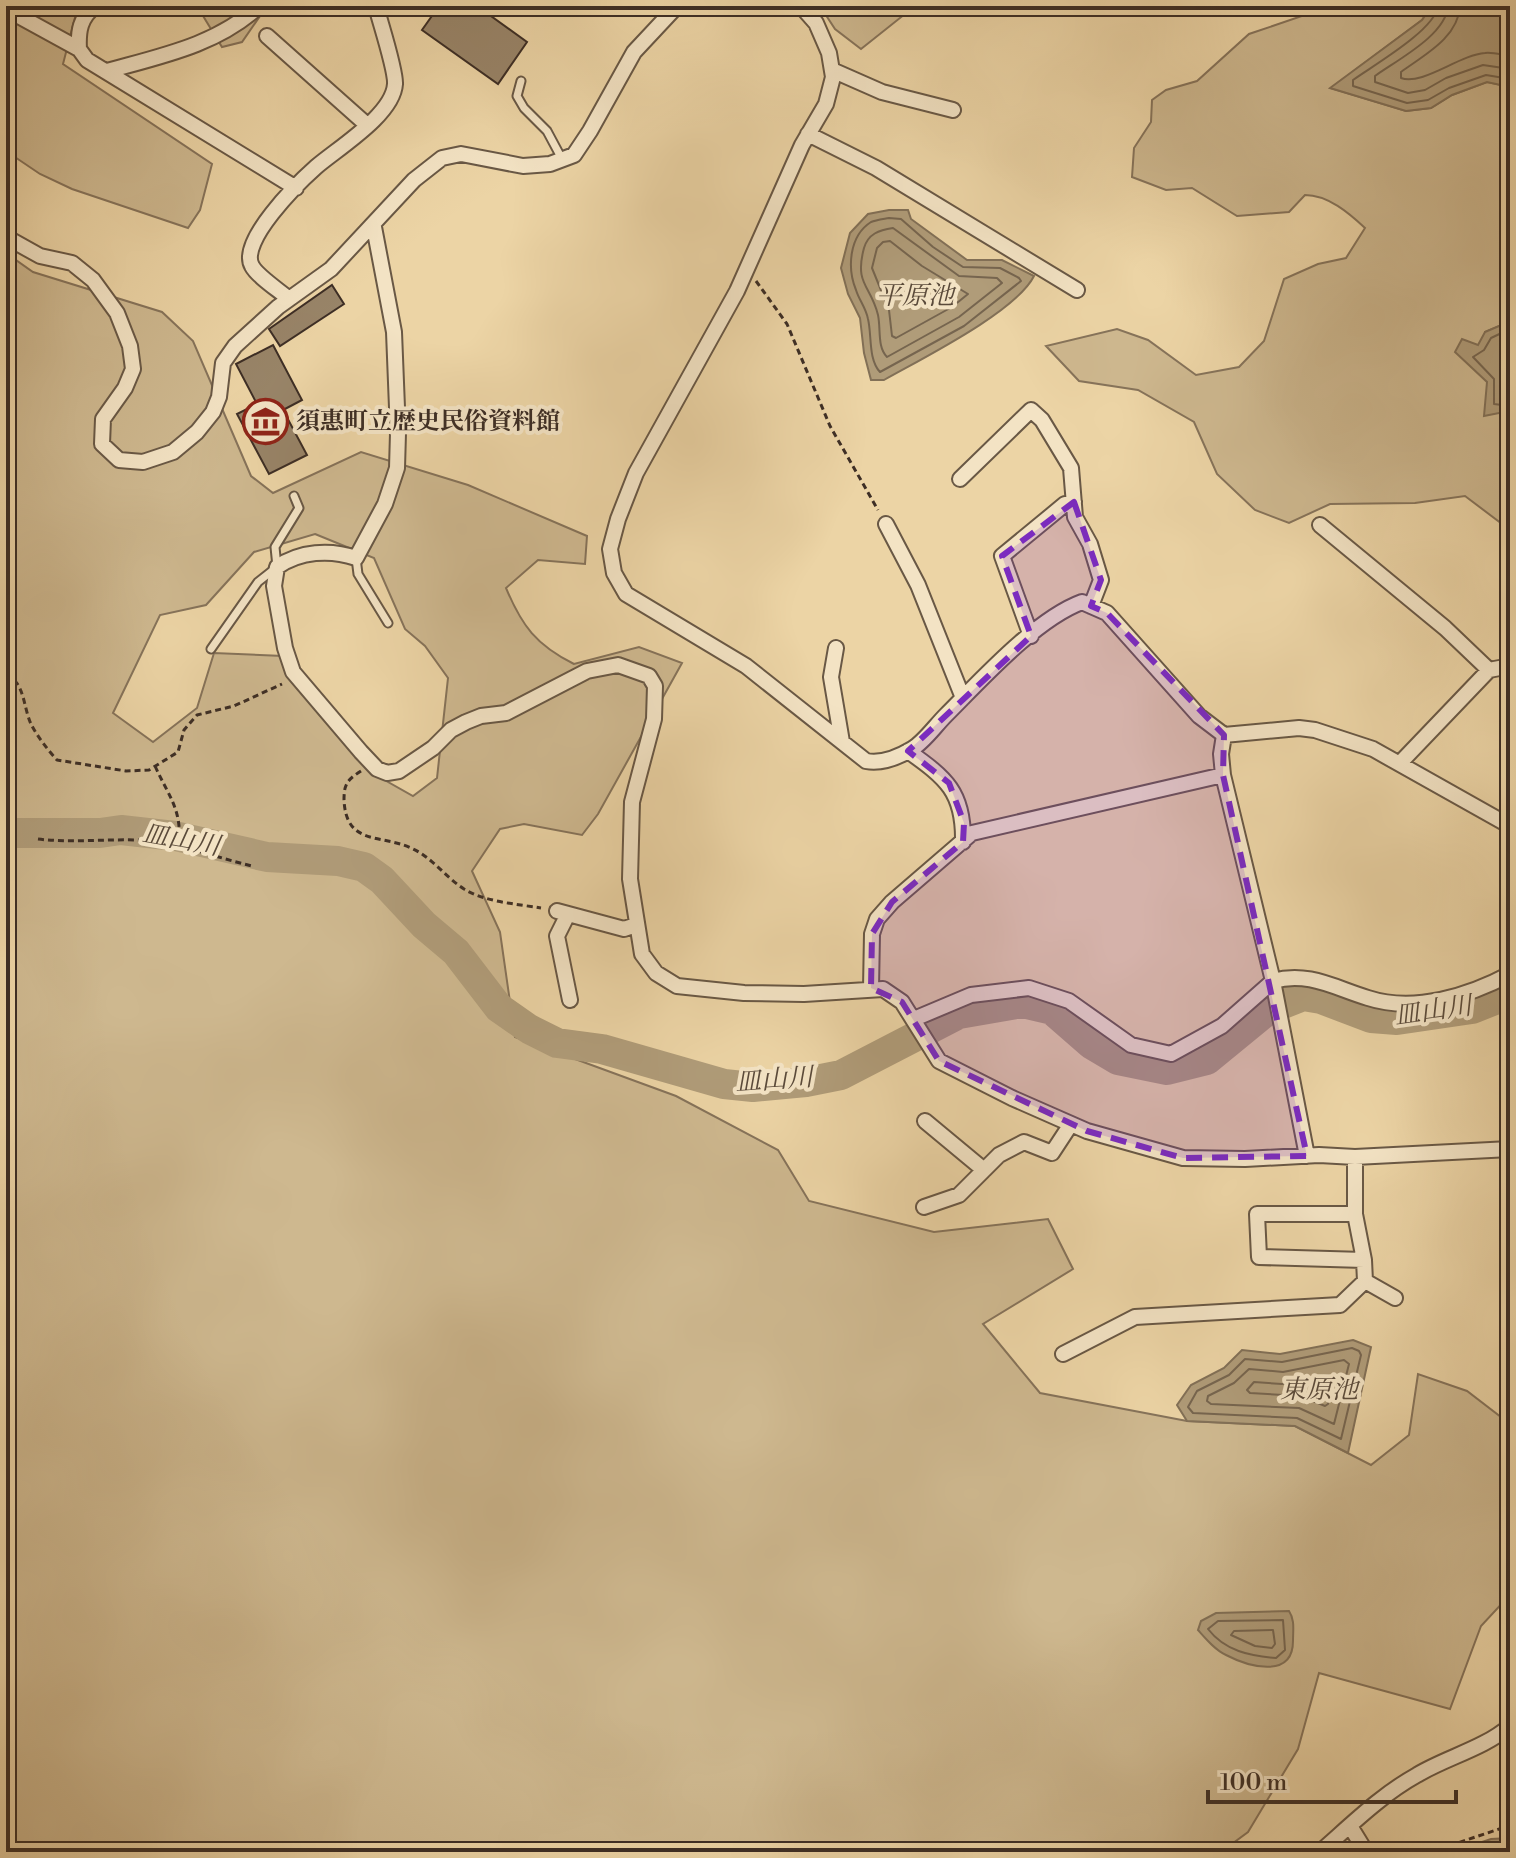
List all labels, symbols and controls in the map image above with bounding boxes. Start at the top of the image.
water label: 平原池 [876,280,957,312]
museum icon: 須惠町立歴史民俗資料館 [241,398,289,446]
place label: 須惠町立歴史民俗資料館 [296,407,560,437]
water label: 皿山川 [140,817,225,863]
water label: 皿山川 [1392,989,1477,1032]
water label: 皿山川 [734,1061,817,1099]
water label: 東原池 [1280,1374,1361,1406]
scale bar [1208,1754,1456,1804]
text: 100 m [1220,1768,1287,1798]

